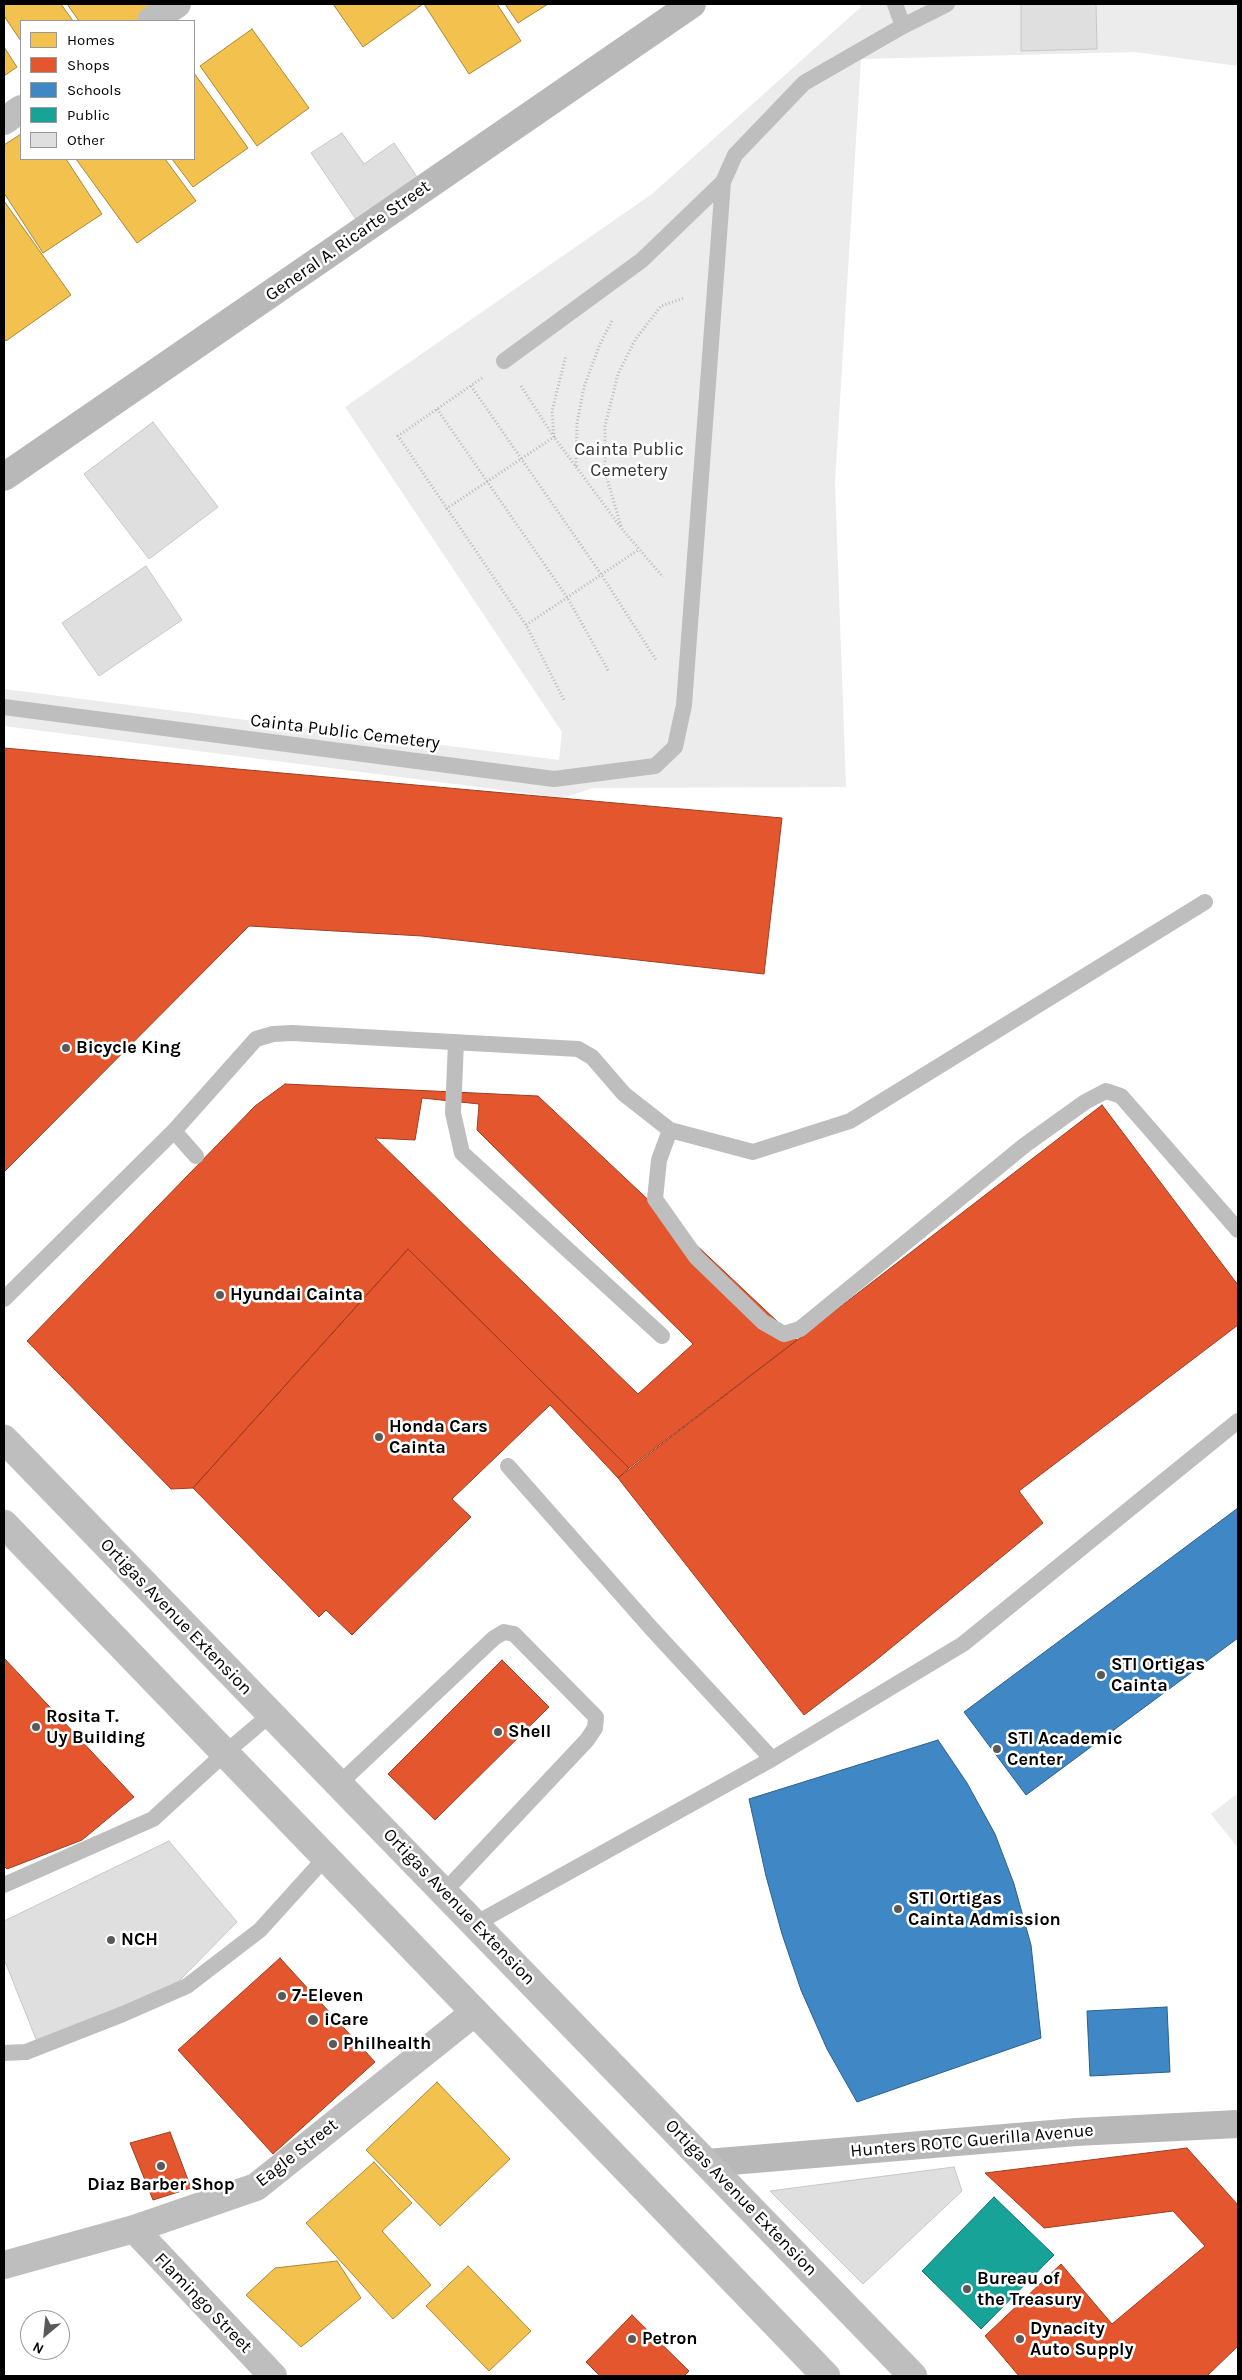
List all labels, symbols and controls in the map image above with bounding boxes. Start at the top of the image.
legend [20,20,195,160]
text: Homes [67,31,115,49]
text: Shops [67,56,110,74]
text: Schools [67,81,121,99]
text: Public [67,106,110,124]
text: Other [67,131,105,149]
street label: General A. Ricarte Street [261,176,435,306]
park label: Cainta Public Cemetery [574,439,684,482]
street label: Cainta Public Cemetery [249,710,441,754]
place label: Bicycle King [76,1037,181,1059]
marker: Bicycle King [60,1042,72,1054]
place label: Hyundai Cainta [230,1284,363,1306]
marker: Hyundai Cainta [214,1289,226,1301]
place label: Honda Cars Cainta [389,1416,488,1458]
marker: Honda Cars Cainta [373,1431,385,1443]
street label: Ortigas Avenue Extension [96,1534,256,1700]
place label: STI Ortigas Cainta [1111,1654,1205,1696]
marker: STI Ortigas Cainta [1095,1669,1107,1681]
place label: Rosita T. Uy Building [46,1706,145,1748]
marker: Rosita T. Uy Building [30,1721,42,1733]
place label: Shell [508,1721,551,1743]
marker: Shell [492,1726,504,1738]
place label: STI Academic Center [1007,1728,1123,1770]
marker: STI Academic Center [991,1743,1003,1755]
street label: Ortigas Avenue Extension [379,1824,539,1990]
place label: STI Ortigas Cainta Admission [908,1888,1061,1930]
marker: STI Ortigas Cainta Admission [892,1903,904,1915]
place label: NCH [121,1929,158,1951]
marker: NCH [105,1934,117,1946]
place label: 7-Eleven [292,1985,363,2007]
marker: 7-Eleven [276,1990,288,2002]
place label: iCare [324,2009,368,2031]
marker: iCare [306,2013,320,2027]
place label: Philhealth [343,2033,431,2055]
marker: Philhealth [327,2038,339,2050]
street label: Eagle Street [252,2114,342,2192]
street label: Ortigas Avenue Extension [661,2115,821,2281]
street label: Hunters ROTC Guerilla Avenue [849,2120,1095,2162]
marker: Diaz Barber Shop [155,2160,167,2172]
place label: Diaz Barber Shop [87,2174,235,2196]
street label: Flamingo Street [150,2248,256,2358]
place label: Bureau of the Treasury [977,2268,1081,2310]
marker: Bureau of the Treasury [961,2283,973,2295]
north arrow [20,2310,70,2360]
place label: Dynacity Auto Supply [1030,2318,1134,2360]
place label: Petron [642,2328,698,2350]
marker: Petron [626,2333,638,2345]
marker: Dynacity Auto Supply [1014,2333,1026,2345]
text: N [30,2338,47,2358]

